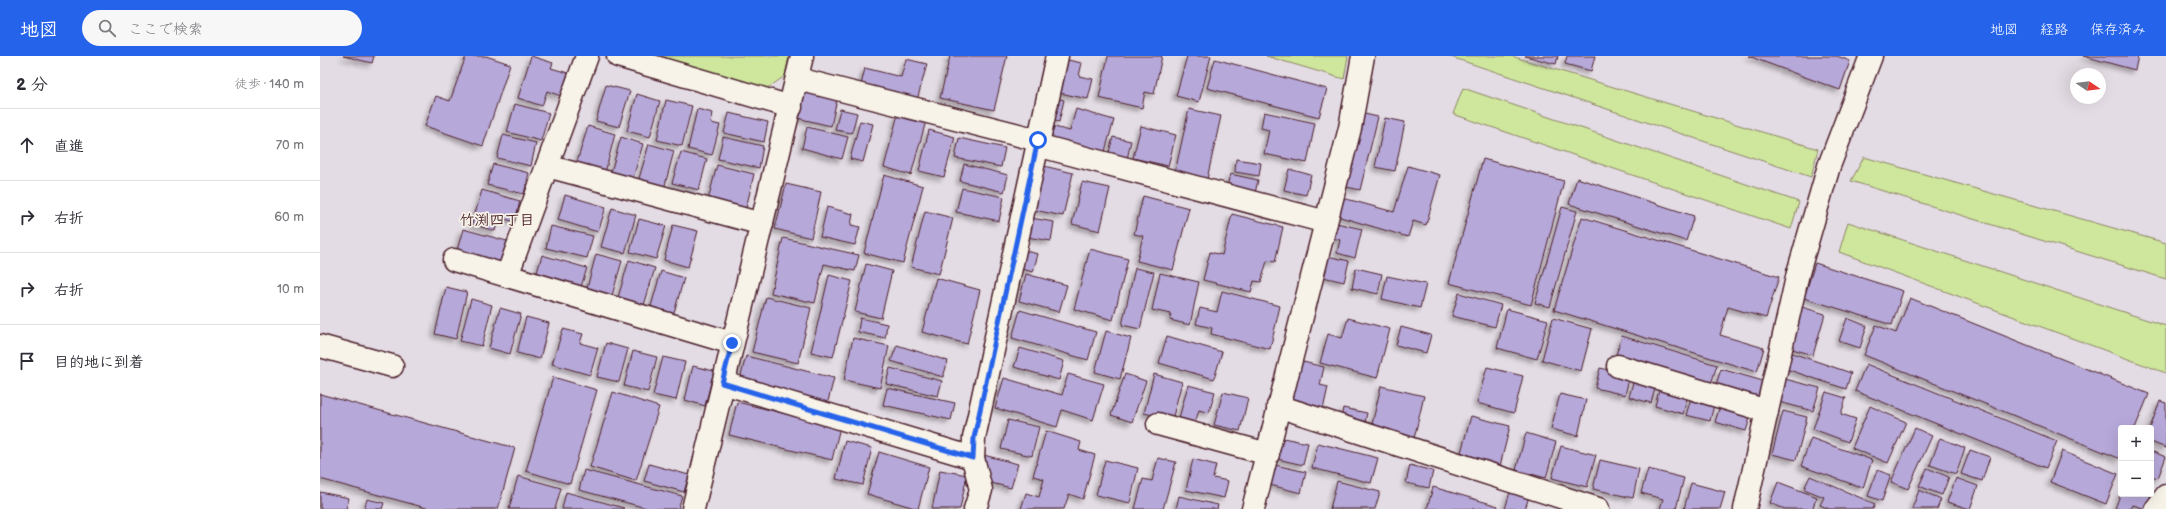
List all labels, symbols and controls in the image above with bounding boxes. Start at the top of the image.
search box [82,10,362,46]
icon: search [96,17,118,39]
text: 地図 [20,19,58,42]
text: ここで検索 [128,20,203,39]
text: 地図 [1990,21,2018,38]
text: 経路 [2040,21,2068,38]
text: 保存済み [2090,21,2146,38]
north arrow [2070,68,2106,104]
text: 2 分 [16,75,48,95]
text: 徒歩 · 140 m [235,76,304,92]
route start [1029,131,1047,149]
icon: ahead [16,134,38,156]
text: 直進 [54,137,84,156]
text: 70 m [276,137,304,153]
icon: right [16,206,38,228]
text: 右折 [54,209,84,228]
text: 60 m [274,209,304,225]
district label: 竹渕四丁目 [459,211,535,230]
icon: right [16,278,38,300]
text: 右折 [54,281,84,300]
text: 10 m [277,281,304,297]
route end [723,334,741,352]
icon: arrive [16,350,38,372]
text: 目的地に到着 [54,353,144,372]
map controls [2118,425,2154,497]
button: + [2118,425,2154,461]
button: − [2118,461,2154,497]

